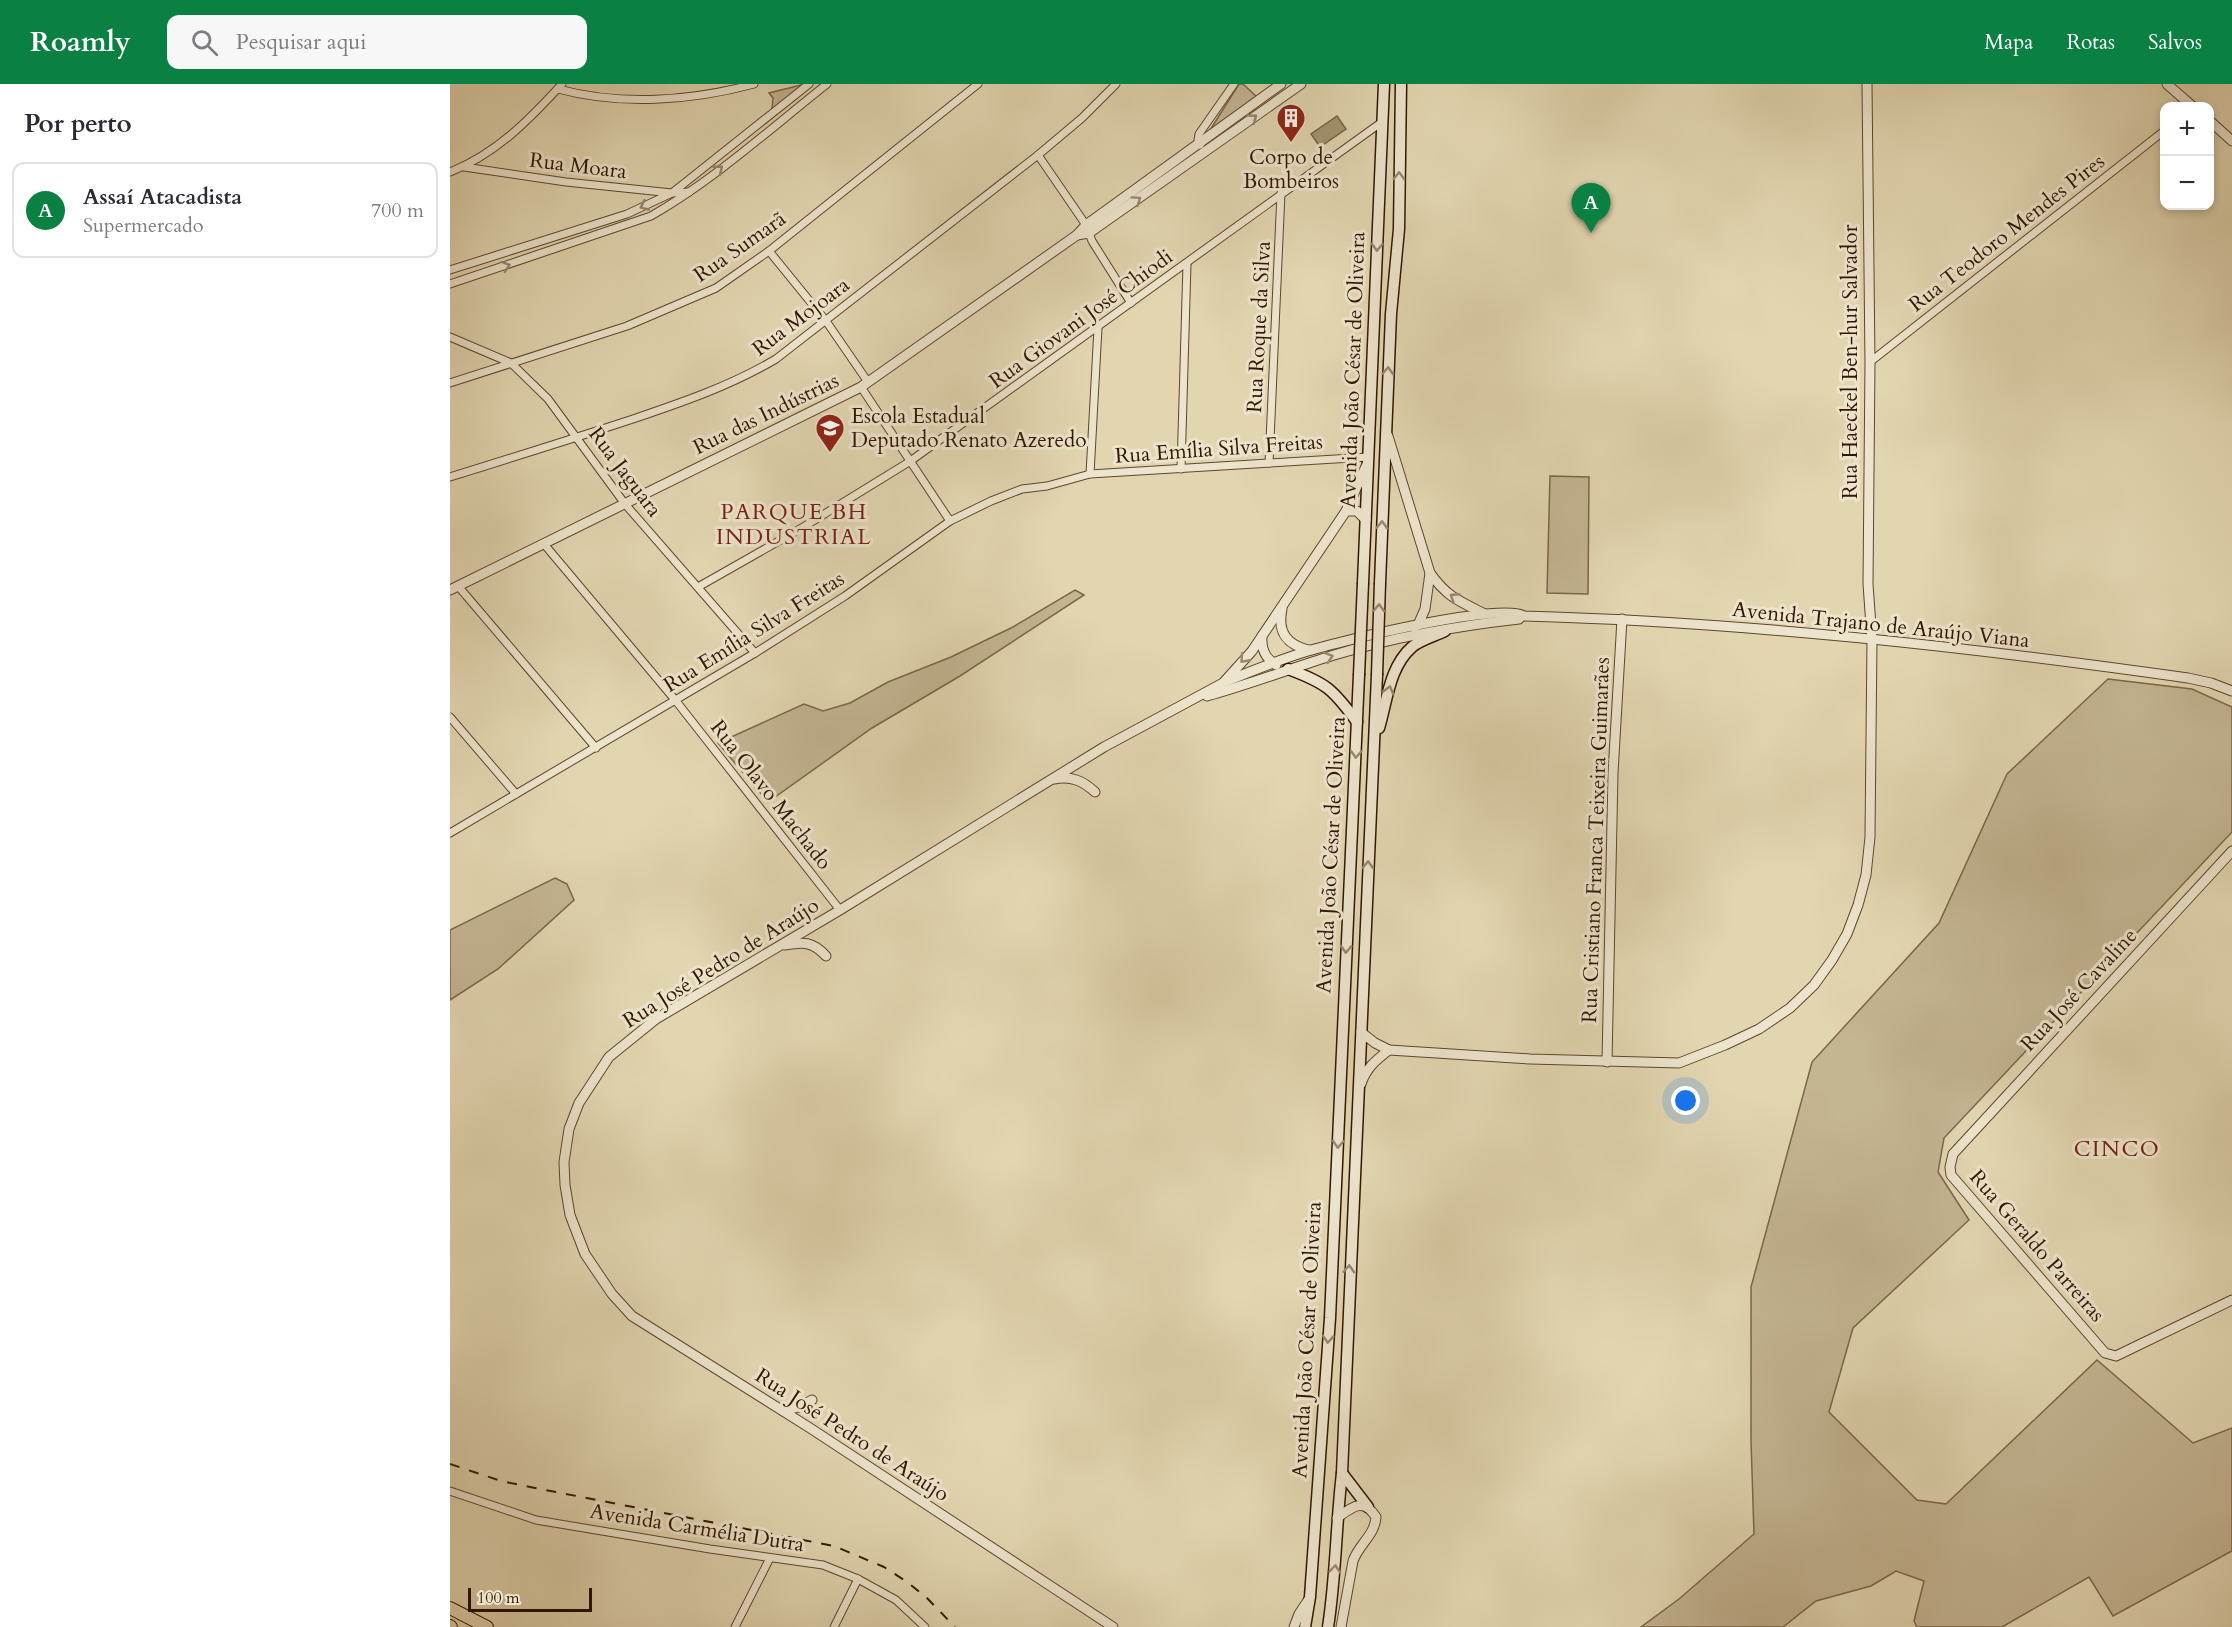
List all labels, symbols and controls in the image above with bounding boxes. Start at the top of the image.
search box [167,15,587,69]
text: Roamly [30,23,131,61]
icon: search [188,26,221,59]
text: Pesquisar aqui [236,27,366,57]
text: Mapa [1984,28,2033,57]
text: Rotas [2066,28,2115,57]
text: Salvos [2148,28,2202,57]
building icon: Corpo de Bombeiros [1275,102,1307,144]
map controls [2160,102,2214,210]
button: + [2160,102,2214,156]
text: Por perto [24,106,132,141]
one-way arrow [1247,114,1258,125]
place label: Corpo de Bombeiros [1243,143,1339,196]
street label: Rua Moara [528,146,628,186]
street label: Rua Teodoro Mendes Pires [1903,147,2111,319]
button: − [2160,156,2214,210]
one-way arrow [713,165,724,176]
one-way arrow [1393,172,1405,181]
text: Assaí Atacadista [83,182,242,212]
pin: A [1572,184,1610,233]
one-way arrow [1131,196,1142,207]
text: A [38,197,53,224]
text: 700 m [371,197,424,224]
one-way arrow [640,198,651,210]
street label: Rua Sumarã [688,205,792,289]
text: Supermercado [83,212,204,239]
street label: Rua Haeckel Ben-hur Salvador [1836,224,1865,499]
street label: Avenida João César de Oliveira [1334,231,1372,509]
street label: Rua Roque da Silva [1240,240,1278,414]
street label: Rua Giovani José Chiodi [983,242,1179,396]
one-way arrow [1371,243,1384,252]
one-way arrow [500,260,511,273]
street label: Rua Mojoara [746,271,856,363]
street label: Rua das Indústrias [688,366,844,462]
one-way arrow [1382,367,1395,376]
place label: Escola Estadual Deputado Renato Azeredo [851,402,1086,455]
school or university icon: Escola Estadual Deputado Renato Azeredo [814,412,846,454]
street label: Rua Jaguara [582,421,668,523]
street label: Rua Emília Silva Freitas [1114,427,1324,471]
district label: PARQUE BH INDUSTRIAL [716,497,872,552]
one-way arrow [1376,520,1388,529]
street label: Rua Emília Silva Freitas [658,565,850,699]
one-way arrow [1450,594,1461,605]
street label: Avenida Trajano de Araújo Viana [1731,595,2031,655]
one-way arrow [1372,604,1385,613]
one-way arrow [1323,652,1334,664]
one-way arrow [1240,653,1251,663]
street label: Rua Cristiano Franca Teixeira Guimarães [1575,656,1617,1024]
one-way arrow [1382,685,1394,695]
street label: Rua Olavo Machado [703,714,839,876]
street label: Avenida João César de Oliveira [1309,716,1353,994]
one-way arrow [1349,750,1362,759]
one-way arrow [1362,860,1375,869]
street label: Rua José Pedro de Araújo [617,891,825,1035]
street label: Rua José Cavaline [2014,922,2144,1058]
one-way arrow [1340,945,1353,954]
your location [1671,1086,1700,1115]
district label: CINCO [2074,1134,2160,1164]
one-way arrow [1331,1140,1344,1149]
street label: Rua Geraldo Parreiras [1963,1164,2111,1328]
street label: Avenida João César de Oliveira [1285,1201,1329,1479]
one-way arrow [1343,1265,1356,1274]
one-way arrow [1322,1334,1335,1343]
street label: Rua José Pedro de Araújo [749,1361,955,1509]
street label: Avenida Carmélia Dutra [588,1497,806,1559]
one-way arrow [1328,1564,1341,1573]
scale bar [468,1585,592,1612]
text: 100 m [477,1587,519,1609]

